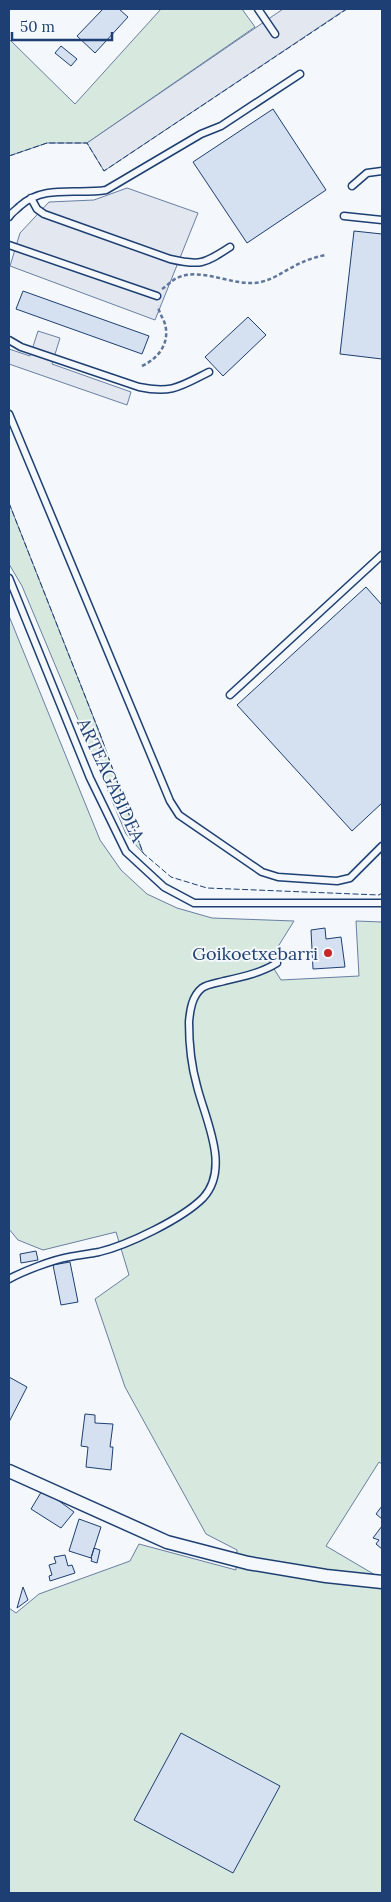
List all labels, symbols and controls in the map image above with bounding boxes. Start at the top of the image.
scale bar [12,10,112,42]
text: 50 m [20,17,55,36]
street label: ARTEAGABIDEA [72,713,150,846]
place label: Goikoetxebarri [192,942,318,965]
marker: Goikoetxebarri [322,947,334,959]

